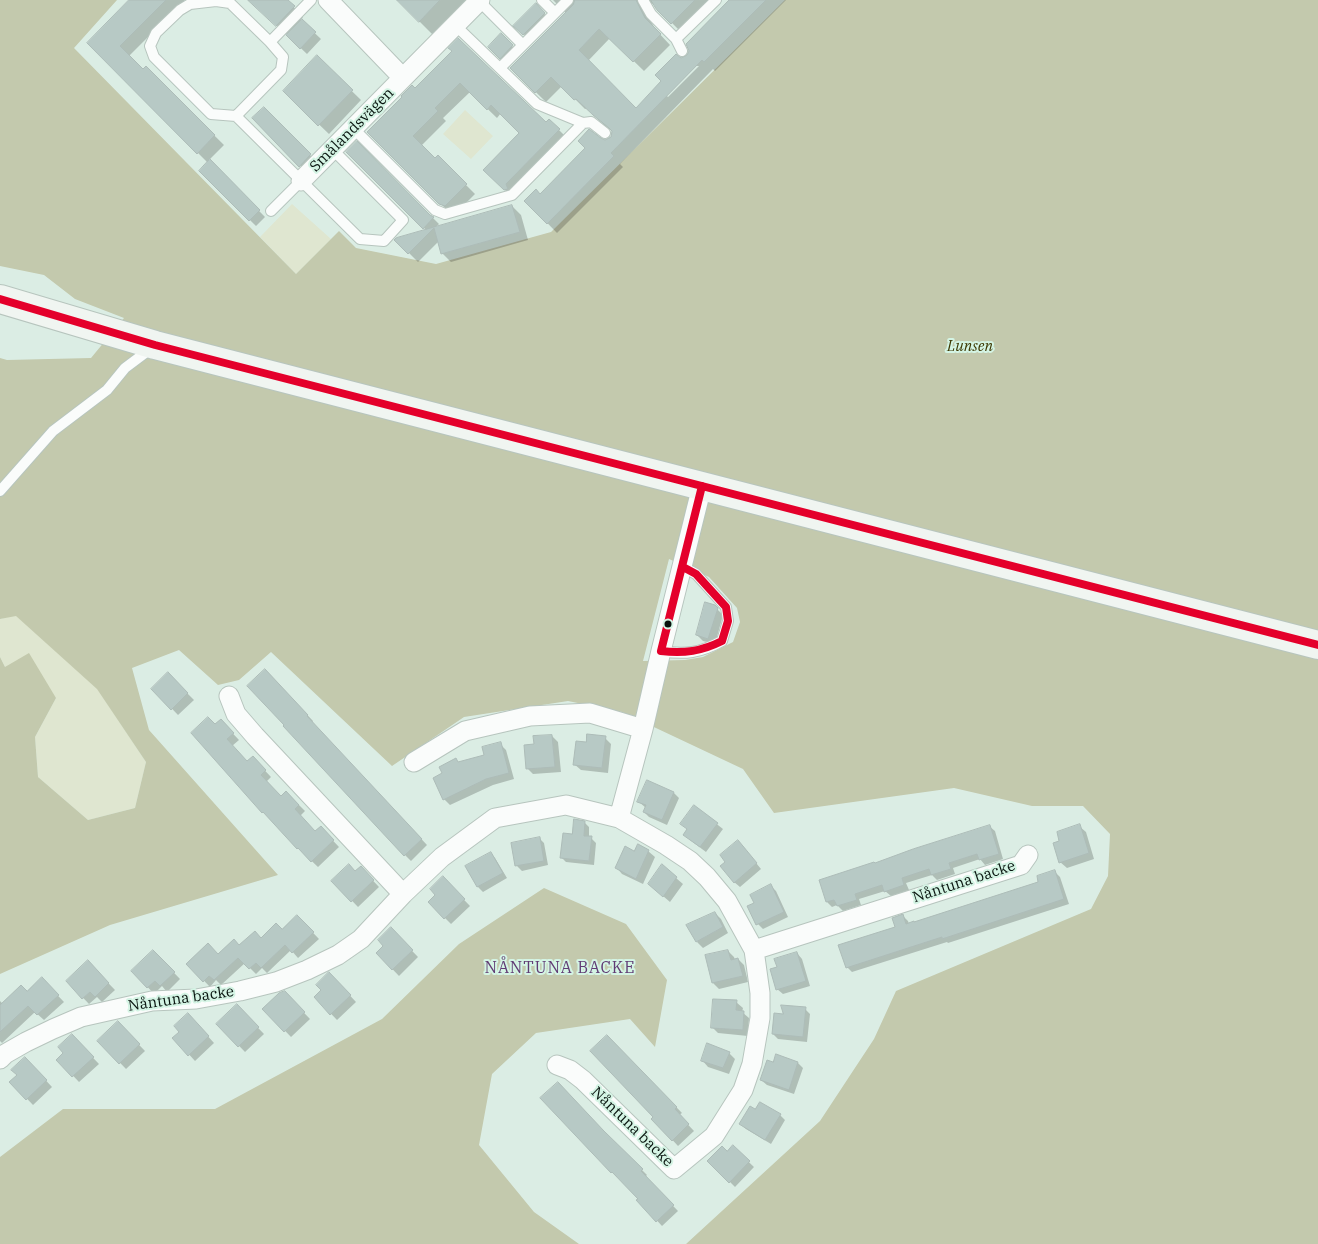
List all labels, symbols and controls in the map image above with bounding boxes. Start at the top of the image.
street label: Smålandsvägen [306,84,398,176]
park label: Lunsen [947,338,993,356]
unlabelled marker [663,619,673,629]
street label: Nåntuna backe [910,857,1018,907]
district label: NÅNTUNA BACKE [483,958,637,978]
street label: Nåntuna backe [127,983,235,1015]
street label: Nåntuna backe [587,1083,677,1171]

